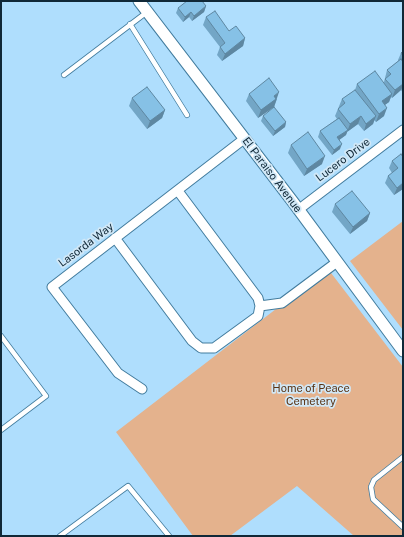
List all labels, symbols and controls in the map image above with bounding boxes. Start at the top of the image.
street label: El Paraiso Avenue [239,135,305,215]
street label: Lucero Drive [313,135,373,185]
street label: Lasorda Way [56,220,116,270]
park label: Home of Peace Cemetery [272,382,350,408]

